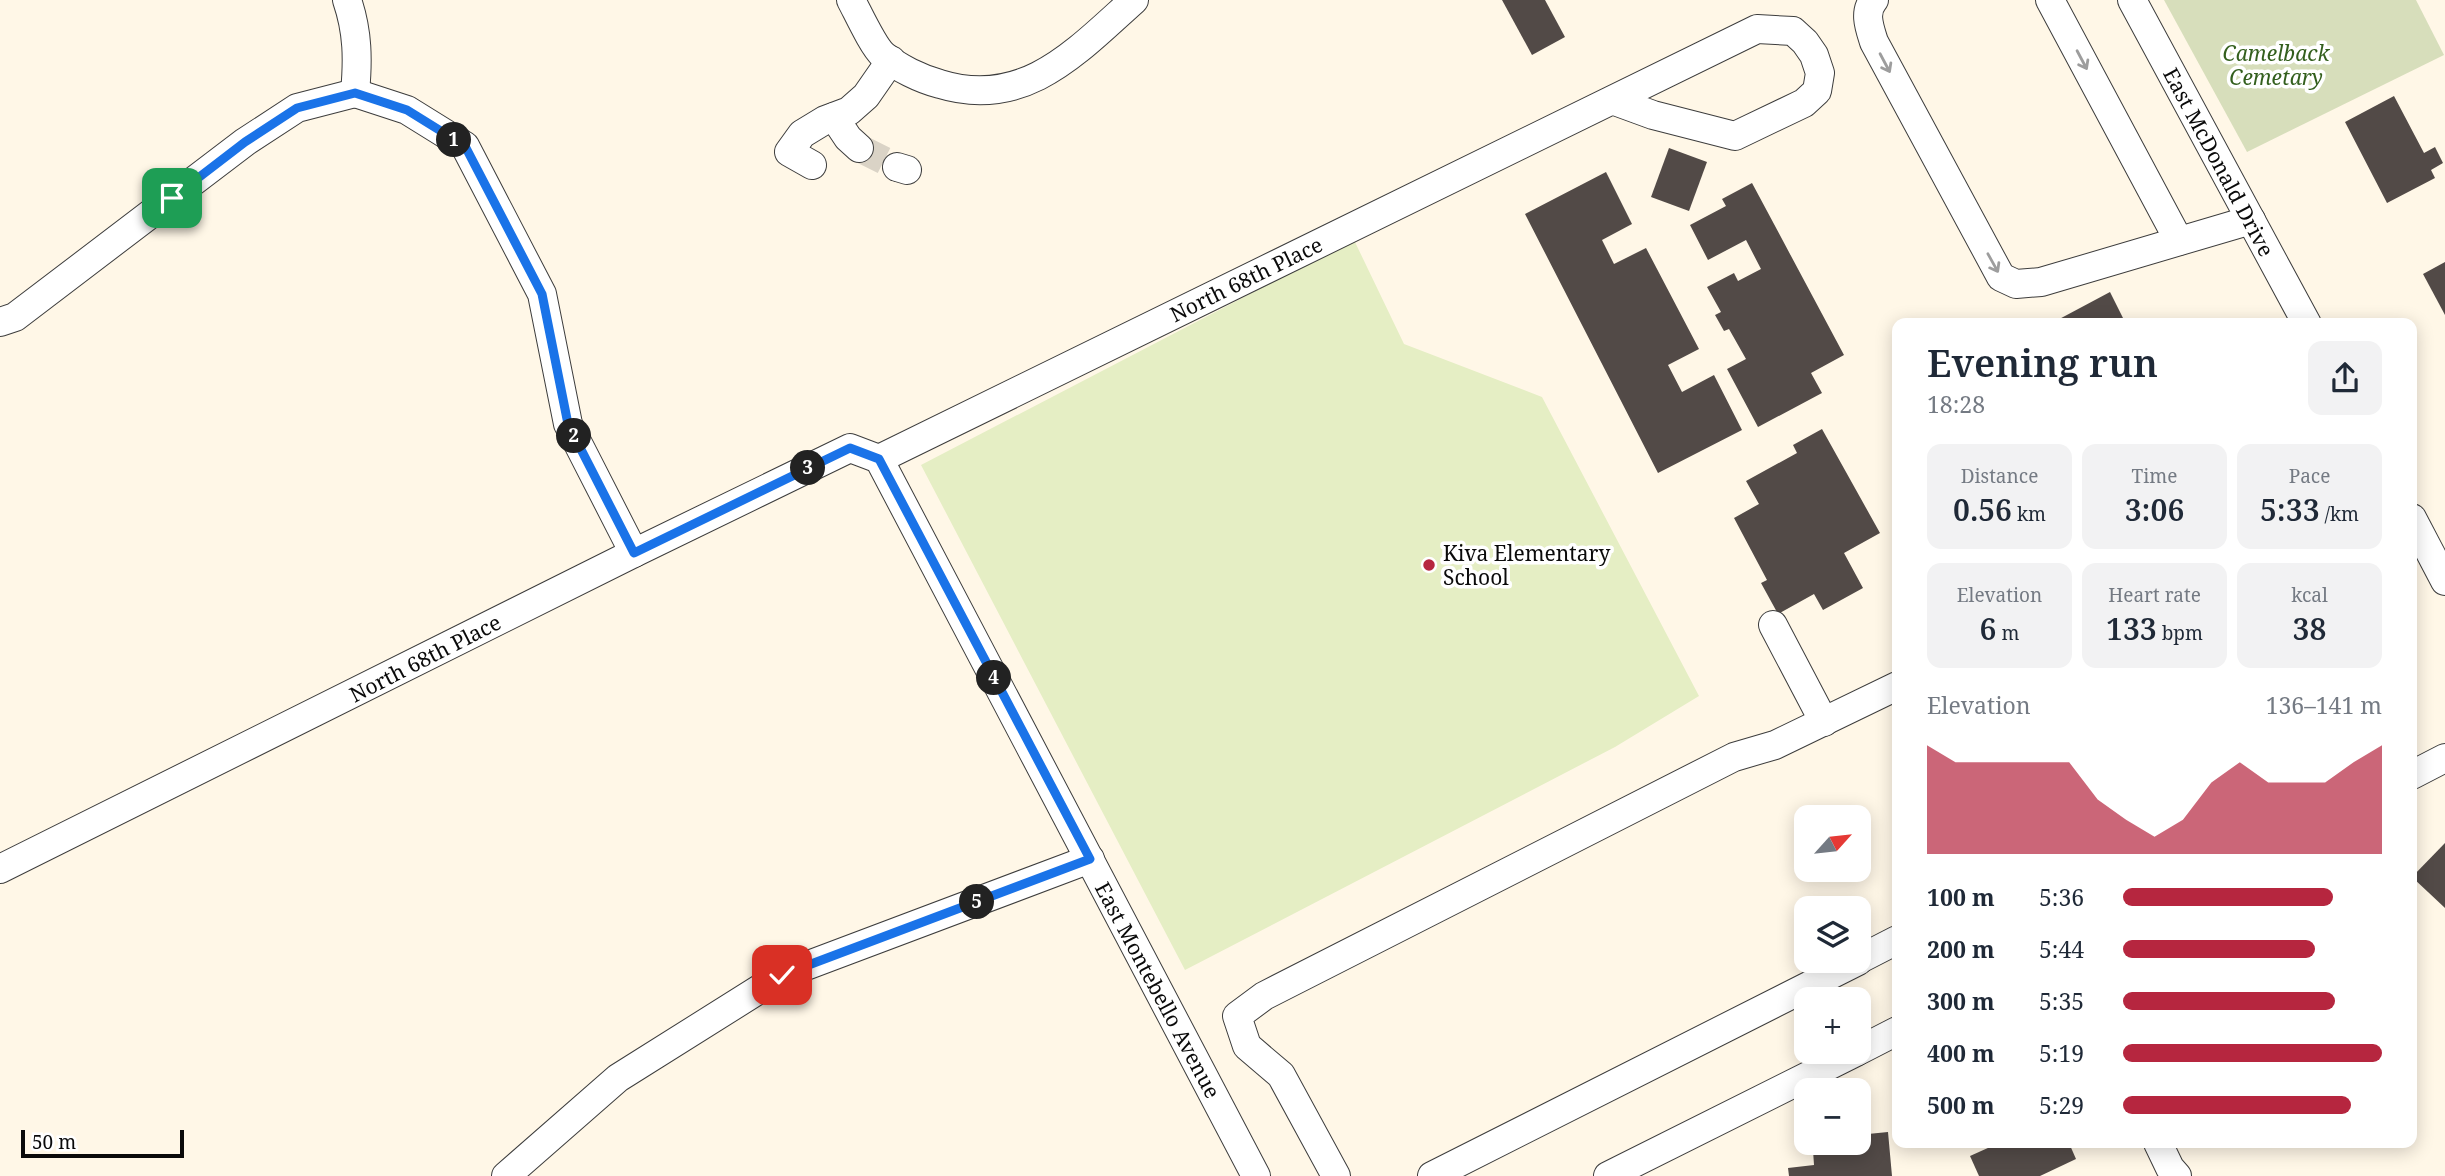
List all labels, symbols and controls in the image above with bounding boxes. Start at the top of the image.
park label: Camelback Cemetary [2222,39,2331,91]
one-way arrow [2076,49,2089,70]
one-way arrow [1879,52,1892,73]
street label: East McDonald Drive [2157,63,2281,261]
pin: 1 [436,122,472,158]
text: 1 [448,126,459,152]
pin [142,168,202,228]
icon: arrive [153,179,191,217]
street label: North 68th Place [1165,230,1327,328]
one-way arrow [1987,252,2001,273]
text: Evening run [1927,336,2158,388]
button: share [2308,341,2382,415]
text: 18:28 [1927,388,1985,420]
pin: 2 [556,418,592,453]
text: 2 [568,422,579,448]
pin: 3 [790,450,826,486]
text: 3 [802,454,813,480]
text: Distance [1961,463,2038,489]
text: Time [2132,463,2177,489]
text: Pace [2289,463,2330,489]
text: 0.56 [1953,489,2012,530]
text: 3:06 [2125,489,2184,530]
text: 5:33 [2260,489,2320,530]
text: km [2012,501,2046,527]
text: /km [2320,501,2359,527]
place label: Kiva Elementary School [1443,539,1610,591]
marker: Kiva Elementary School [1421,557,1437,573]
text: Elevation [1957,582,2042,608]
text: Heart rate [2108,582,2201,608]
text: kcal [2291,582,2328,608]
street label: North 68th Place [344,608,506,708]
text: 6 [1980,608,1996,649]
text: 133 [2106,608,2157,649]
text: 38 [2293,608,2326,649]
text: m [1996,620,2019,646]
text: bpm [2157,620,2203,646]
pin: 4 [976,660,1012,696]
text: 4 [988,664,999,690]
text: Elevation [1927,689,2031,721]
text: 136–141 m [2266,689,2382,721]
north arrow [1794,805,1871,882]
map controls [1794,805,1871,1155]
street label: East Montebello Avenue [1089,877,1227,1103]
text: 100 m [1927,881,1995,913]
text: 5:36 [2039,881,2084,913]
pin: 5 [960,884,995,920]
text: 5 [971,888,982,914]
button: layers [1794,896,1871,973]
text: 200 m [1927,933,1995,965]
text: 5:44 [2039,933,2084,965]
pin [752,945,812,1005]
icon: check [763,956,801,994]
text: 300 m [1927,985,1995,1017]
text: 5:35 [2039,985,2084,1017]
button: + [1794,987,1871,1064]
text: 400 m [1927,1037,1995,1069]
text: 5:19 [2039,1037,2084,1069]
button: − [1794,1078,1871,1155]
text: 500 m [1927,1089,1995,1121]
text: 5:29 [2039,1089,2084,1121]
scale bar [21,1127,184,1159]
text: 50 m [32,1129,76,1155]

